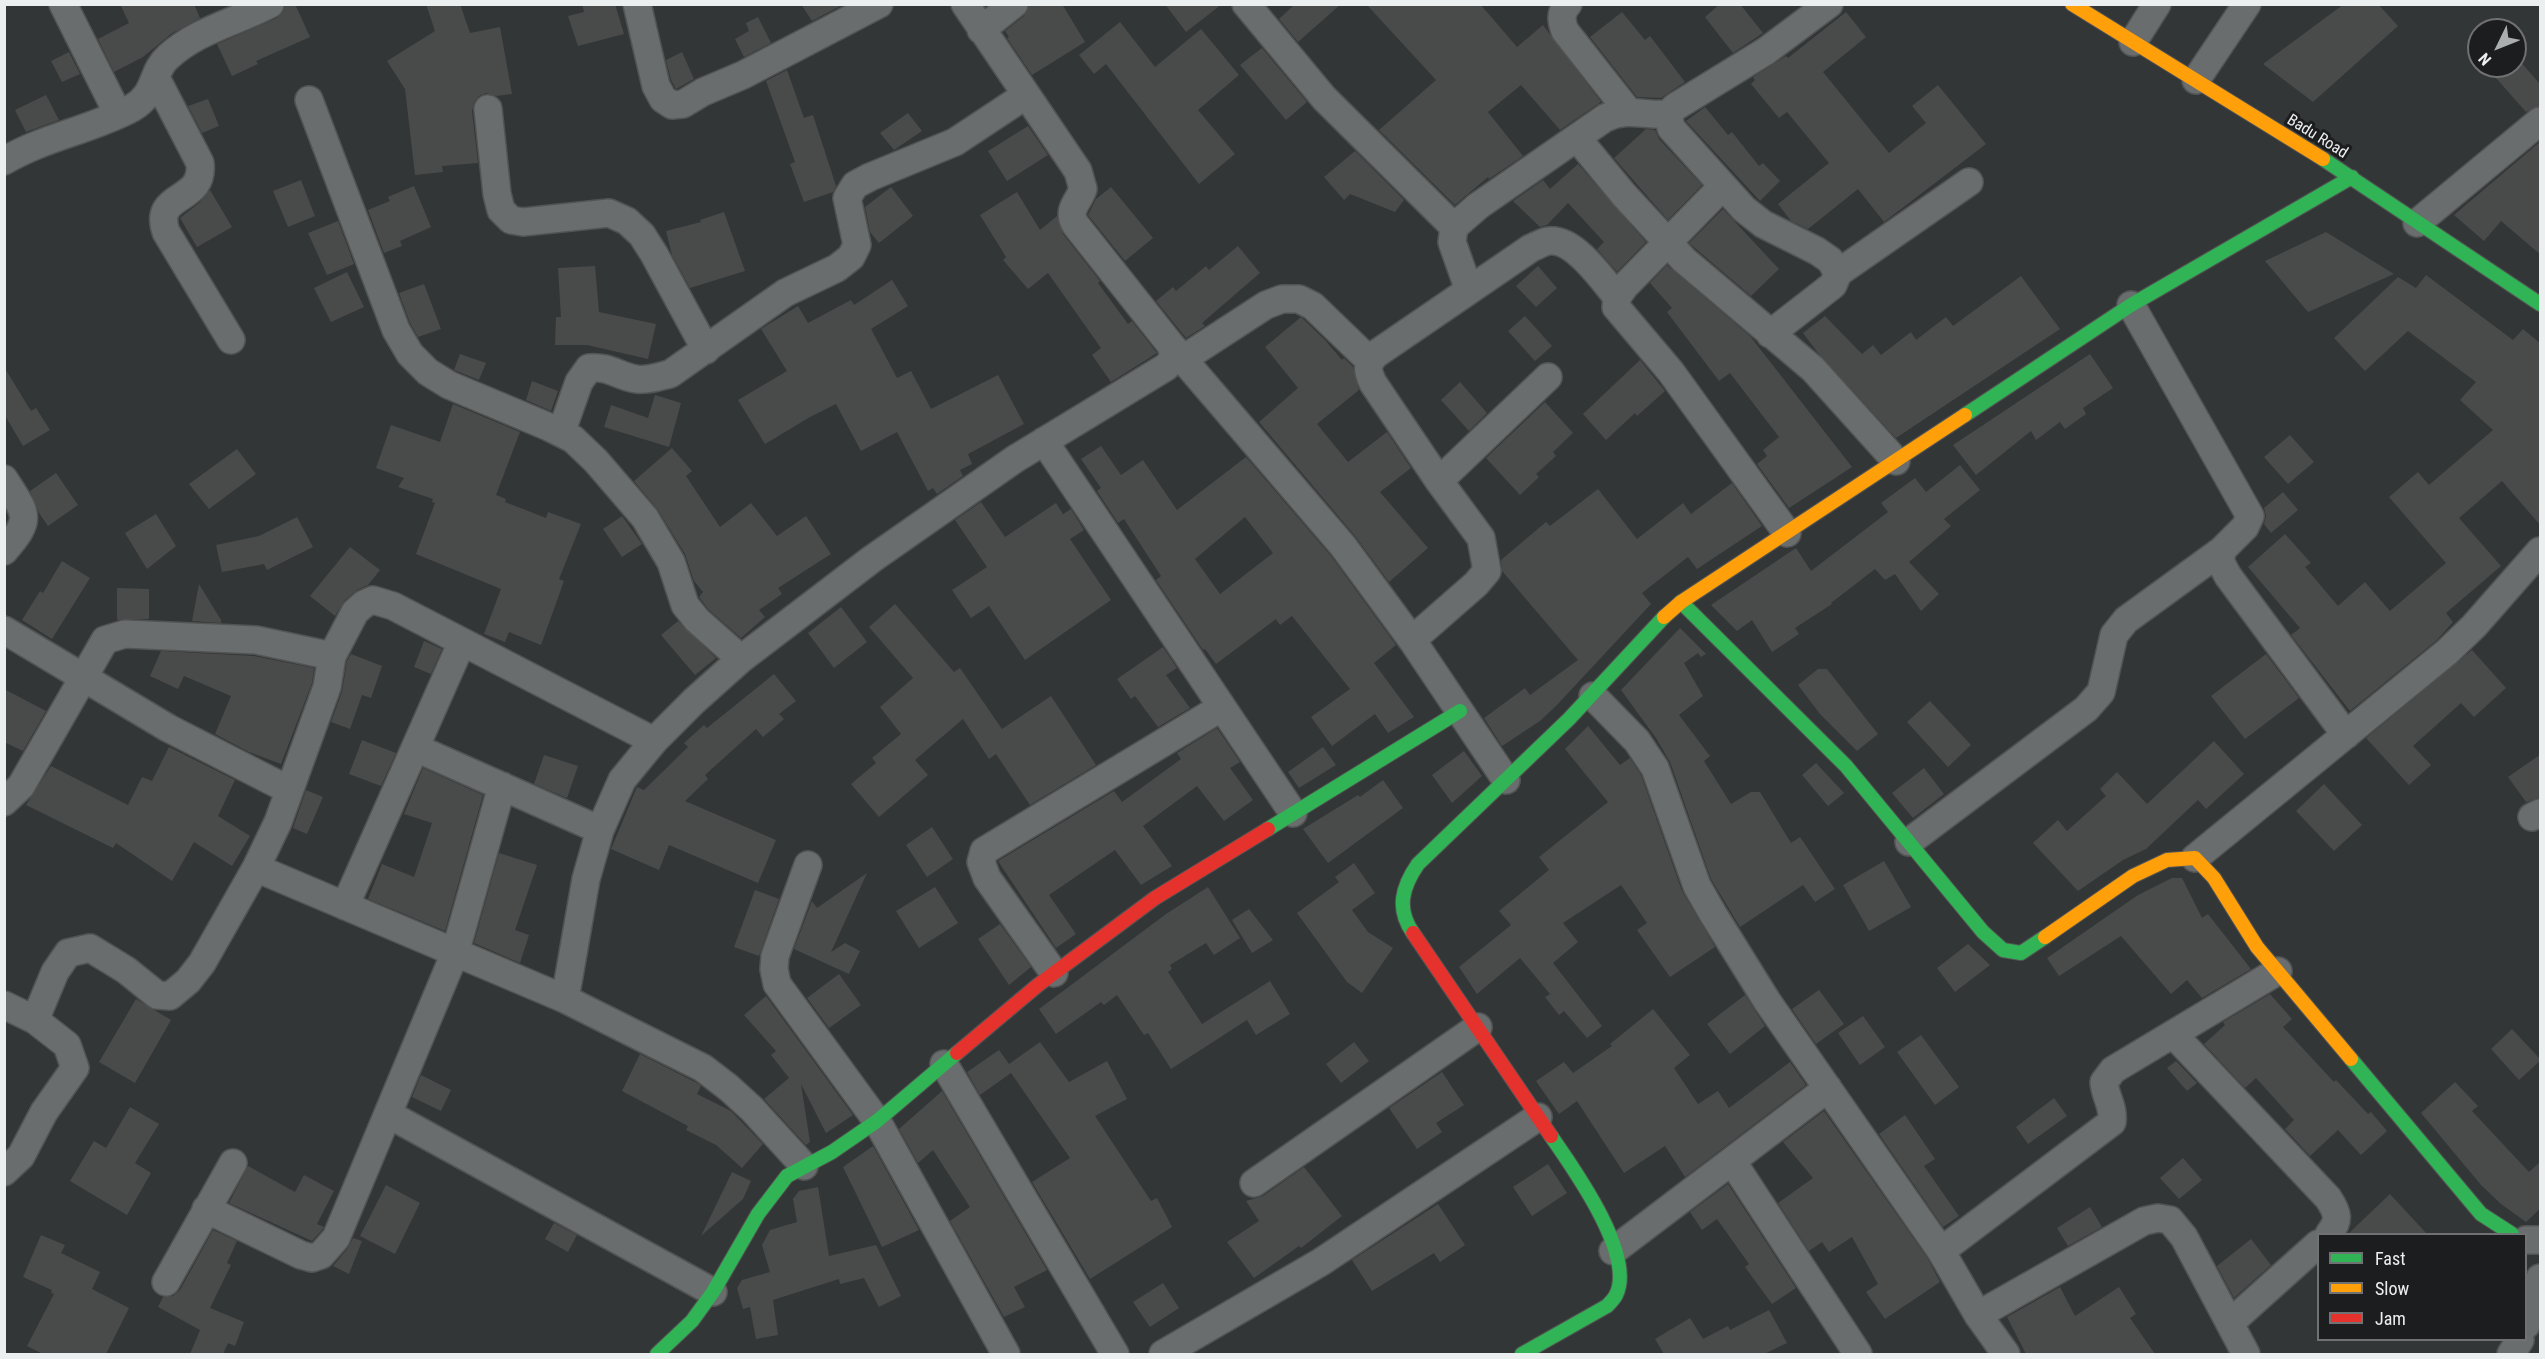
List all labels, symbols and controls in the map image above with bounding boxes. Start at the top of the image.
north arrow [2467,18,2527,78]
text: N [2475,49,2495,69]
street label: Badu Road [2283,111,2351,163]
legend [2317,1233,2527,1341]
text: Fast [2375,1248,2406,1269]
text: Slow [2375,1278,2409,1299]
text: Jam [2375,1308,2406,1329]

